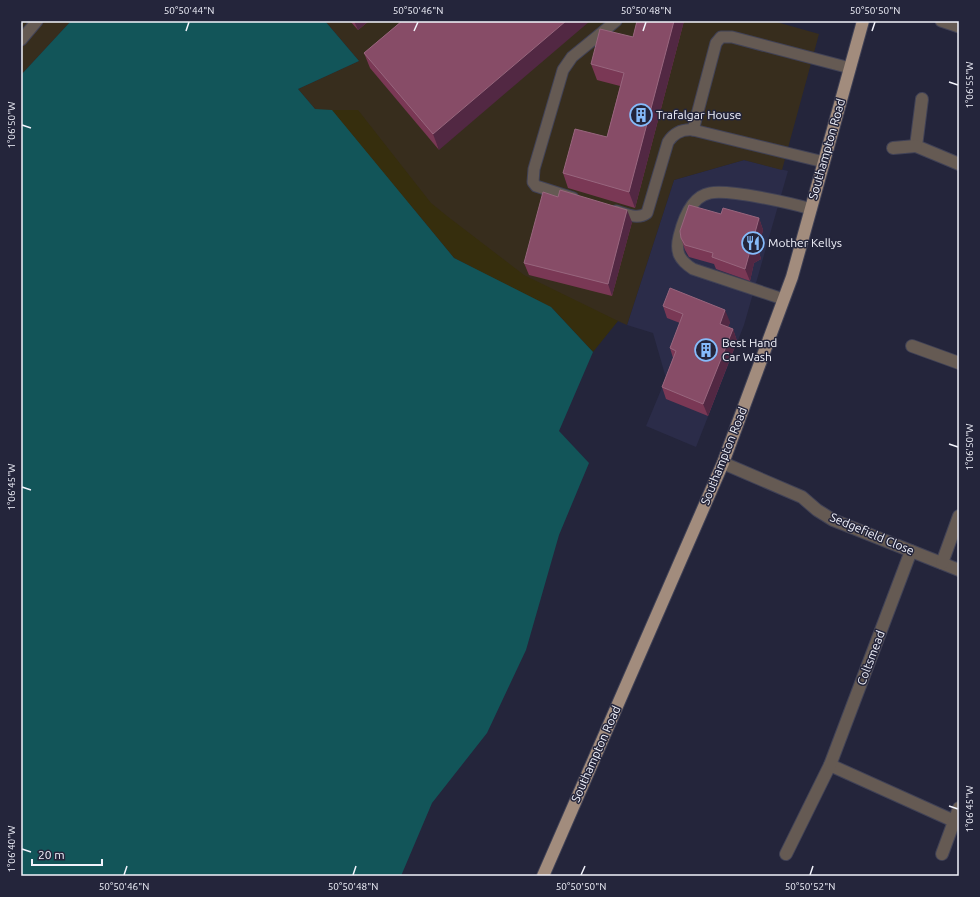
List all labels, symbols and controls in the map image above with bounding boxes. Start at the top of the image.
text: 50°50'44"N [164,5,214,16]
text: 50°50'46"N [393,5,443,16]
text: 50°50'48"N [621,5,671,16]
text: 50°50'50"N [850,5,900,16]
text: 1°06'55"W [964,61,975,109]
street label: Southampton Road [806,97,847,201]
text: 1°06'50"W [6,101,17,149]
building icon: Trafalgar House [628,102,654,128]
place label: Trafalgar House [656,108,741,121]
restaurant icon: Mother Kellys [740,230,766,256]
place label: Mother Kellys [768,236,842,249]
place label: Best Hand Car Wash [722,336,777,363]
building icon: Best Hand Car Wash [693,337,719,363]
street label: Southampton Road [698,405,749,507]
text: 1°06'50"W [964,423,975,471]
text: 1°06'45"W [6,463,17,511]
street label: Sedgefield Close [828,510,916,557]
street label: Coltsmead [854,629,887,687]
street label: Southampton Road [568,704,623,804]
text: 1°06'45"W [964,785,975,833]
text: 1°06'40"W [6,825,17,873]
scale bar [32,841,102,867]
text: 20 m [38,848,65,861]
text: 50°50'46"N [99,881,149,892]
text: 50°50'48"N [328,881,378,892]
text: 50°50'50"N [556,881,606,892]
text: 50°50'52"N [785,881,835,892]

